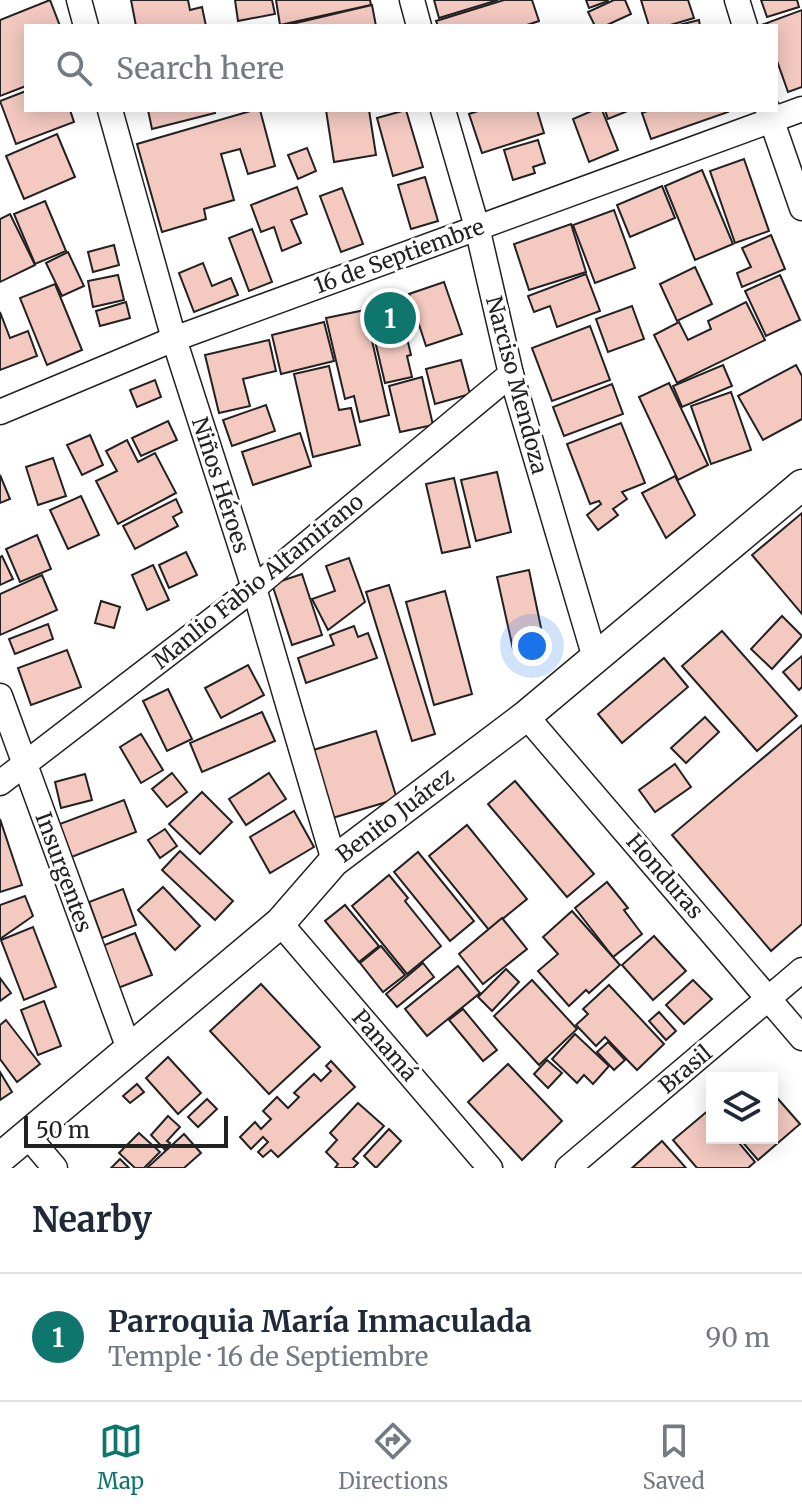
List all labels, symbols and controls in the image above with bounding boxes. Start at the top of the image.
search box [24,24,778,112]
icon: search [52,46,96,90]
text: Search here [116,49,284,87]
street label: 16 de Septiembre [310,212,488,300]
pin: 1 [364,288,416,348]
street label: Narciso Mendoza [480,293,554,477]
street label: Niños Héroes [186,413,256,557]
street label: Manlio Fabio Altamirano [147,487,369,675]
your location [512,626,552,666]
street label: Benito Juárez [331,762,459,868]
street label: Insurgentes [29,808,99,936]
street label: Honduras [620,828,710,924]
street label: Panamá [346,1004,424,1087]
street label: Brasil [653,1039,717,1099]
map controls [706,1072,778,1144]
button: layers [706,1072,778,1144]
scale bar [24,1112,228,1148]
text: 50 m [36,1116,90,1144]
text: Nearby [32,1199,152,1241]
text: Parroquia María Inmaculada [108,1302,532,1340]
text: 1 [52,1321,64,1354]
text: 90 m [706,1321,770,1354]
text: Temple · 16 de Septiembre [108,1340,428,1373]
tab: Map [97,1419,144,1495]
tab: Directions [338,1419,448,1495]
tab: Saved [643,1419,705,1495]

